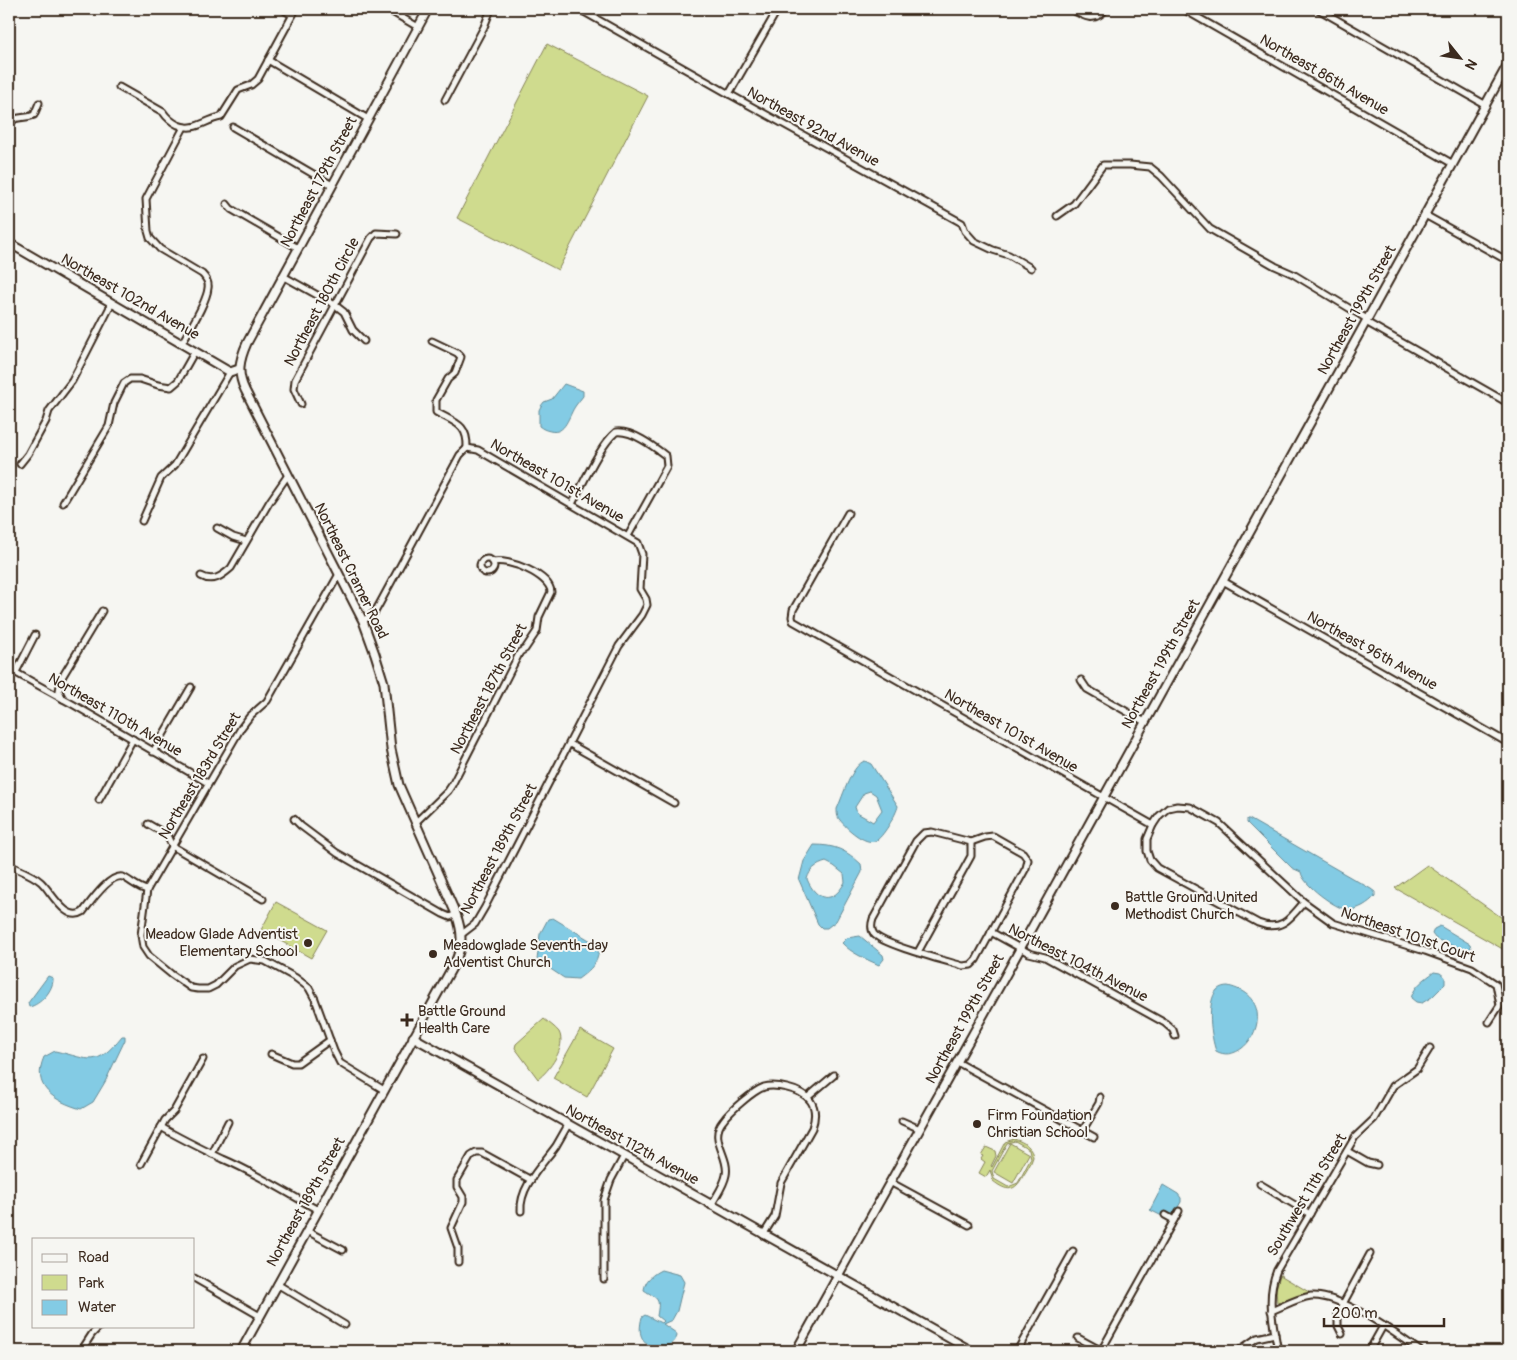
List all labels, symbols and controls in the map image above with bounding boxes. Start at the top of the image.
street label: Northeast 86th Avenue [1256,30,1392,120]
north arrow [1434,32,1484,82]
text: N [1461,56,1481,73]
street label: Northeast 92nd Avenue [744,83,883,172]
street label: Northeast 179th Street [276,112,362,251]
street label: Northeast 180th Circle [280,234,364,370]
street label: Northeast 199th Street [1313,241,1401,378]
street label: Northeast 102nd Avenue [57,250,203,345]
street label: Northeast 101st Avenue [487,435,628,527]
street label: Northeast Cramer Road [310,500,392,642]
street label: Northeast 199th Street [1117,595,1205,732]
street label: Northeast 96th Avenue [1304,607,1441,695]
street label: Northeast 187th Street [446,620,532,758]
street label: Northeast 110th Avenue [45,669,186,761]
street label: Northeast 101st Avenue [941,685,1082,777]
street label: Northeast 183rd Street [154,708,246,843]
street label: Northeast 189th Street [457,780,542,918]
place label: Battle Ground United Methodist Church [1125,888,1258,924]
marker: Battle Ground United Methodist Church [1109,900,1121,912]
street label: Northeast 101st Court [1338,903,1479,967]
street label: Northeast 104th Avenue [1005,920,1152,1007]
place label: Meadow Glade Adventist Elementary School [145,925,299,961]
place label: Meadowglade Seventh-day Adventist Church [443,936,609,972]
marker: Meadow Glade Adventist Elementary School [302,937,314,949]
marker: Meadowglade Seventh-day Adventist Church [427,948,439,960]
street label: Northeast 199th Street [921,950,1009,1087]
place label: Battle Ground Health Care [418,1002,506,1038]
marker: Battle Ground Health Care [400,1013,414,1027]
street label: Northeast 112th Avenue [562,1100,703,1190]
place label: Firm Foundation Christian School [987,1106,1092,1142]
marker: Firm Foundation Christian School [971,1118,983,1130]
street label: Southwest 11th Street [1263,1129,1352,1260]
street label: Northeast 189th Street [263,1133,350,1270]
legend [32,1238,195,1328]
text: Road [78,1248,109,1267]
text: Park [78,1274,105,1293]
scale bar [1324,1295,1444,1327]
text: Water [78,1298,117,1317]
text: 200 m [1332,1304,1377,1323]

